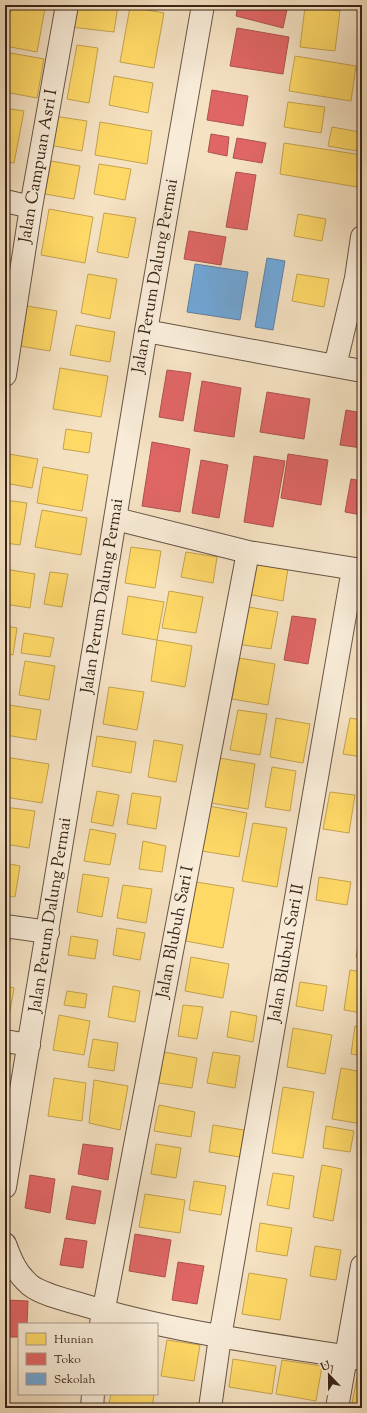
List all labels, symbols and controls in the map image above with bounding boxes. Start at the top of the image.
street label: Jalan Campuan Asri I [13,87,64,246]
street label: Jalan Perum Dalung Permai [127,177,185,376]
street label: Jalan Perum Dalung Permai [76,497,130,696]
street label: Jalan Perum Dalung Permai [24,816,78,1015]
street label: Jalan Blubuh Sari I [151,863,201,1001]
street label: Jalan Blubuh Sari II [263,881,311,1025]
legend [18,1323,158,1395]
text: Hunian [54,1331,94,1349]
text: Toko [54,1351,81,1369]
north arrow [309,1355,349,1395]
text: U [318,1358,333,1376]
text: Sekolah [54,1371,95,1389]

